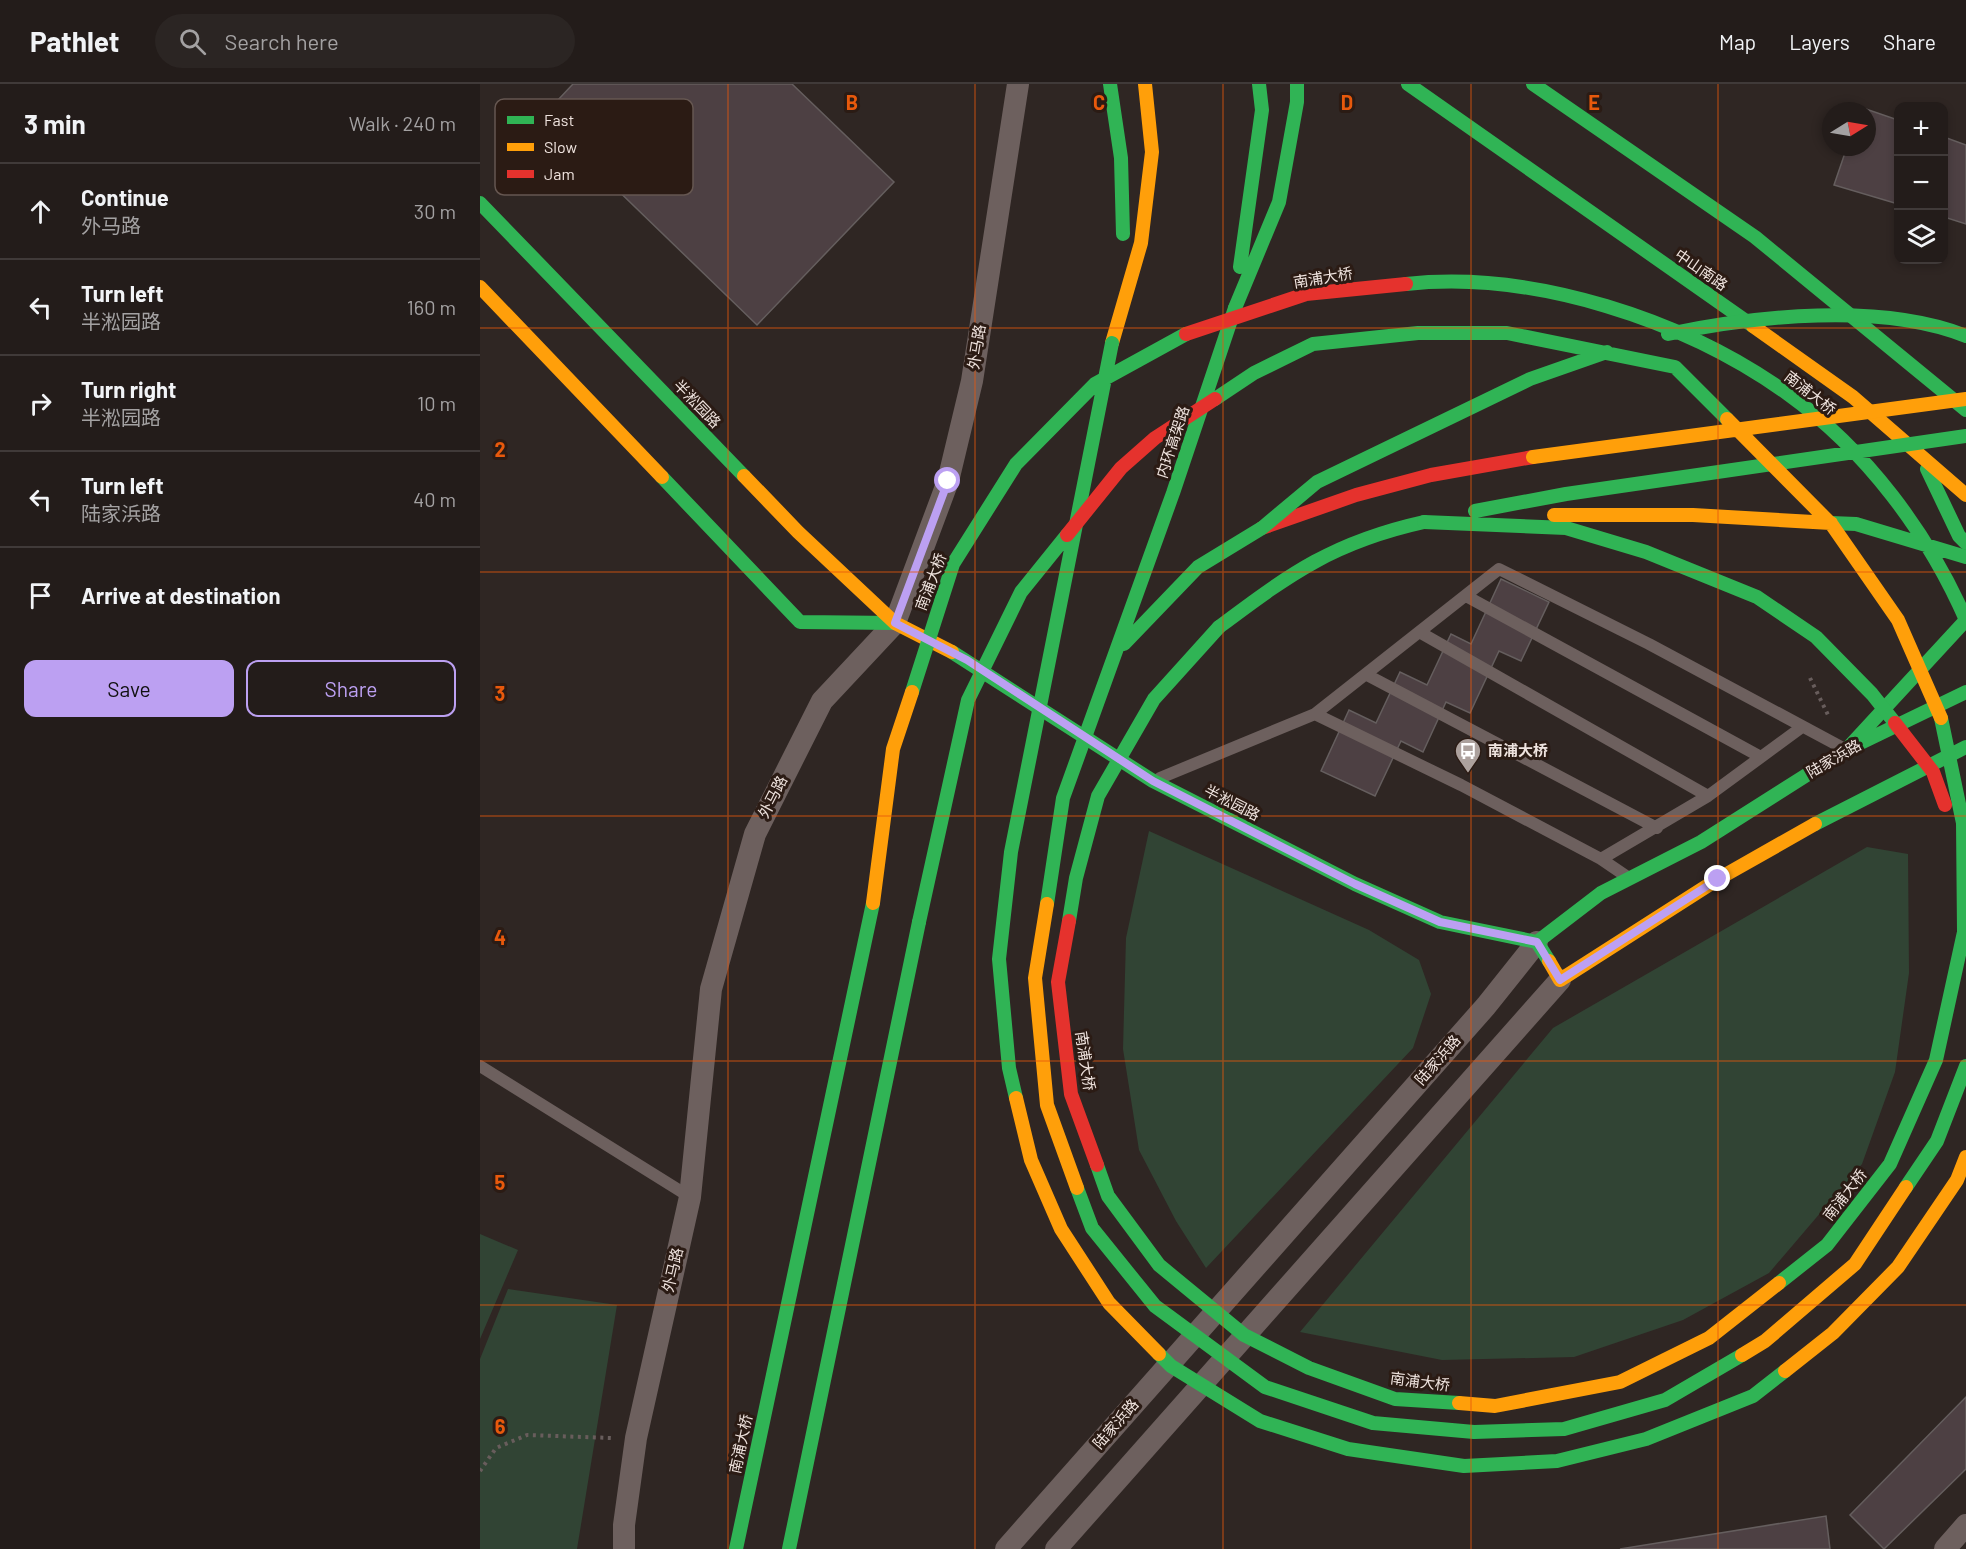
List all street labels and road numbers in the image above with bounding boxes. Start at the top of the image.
street label: 中山南路 [1672,245,1731,294]
street label: 南浦大桥 [1292,263,1354,291]
street label: 外马路 [964,323,988,370]
street label: 南浦大桥 [1781,367,1840,418]
street label: 半淞园路 [670,375,725,431]
street label: 内环高架路 [1152,403,1192,480]
street label: 南浦大桥 [911,550,949,613]
street label: 陆家浜路 [1803,735,1864,781]
street label: 外马路 [754,772,790,821]
street label: 半淞园路 [1202,780,1263,824]
street label: 南浦大桥 [1073,1030,1099,1092]
street label: 陆家浜路 [1411,1031,1464,1088]
street label: 南浦大桥 [1819,1165,1870,1224]
street label: 外马路 [658,1246,686,1294]
street label: 南浦大桥 [1389,1368,1451,1394]
street label: 陆家浜路 [1089,1395,1142,1452]
street label: 南浦大桥 [725,1413,755,1475]

